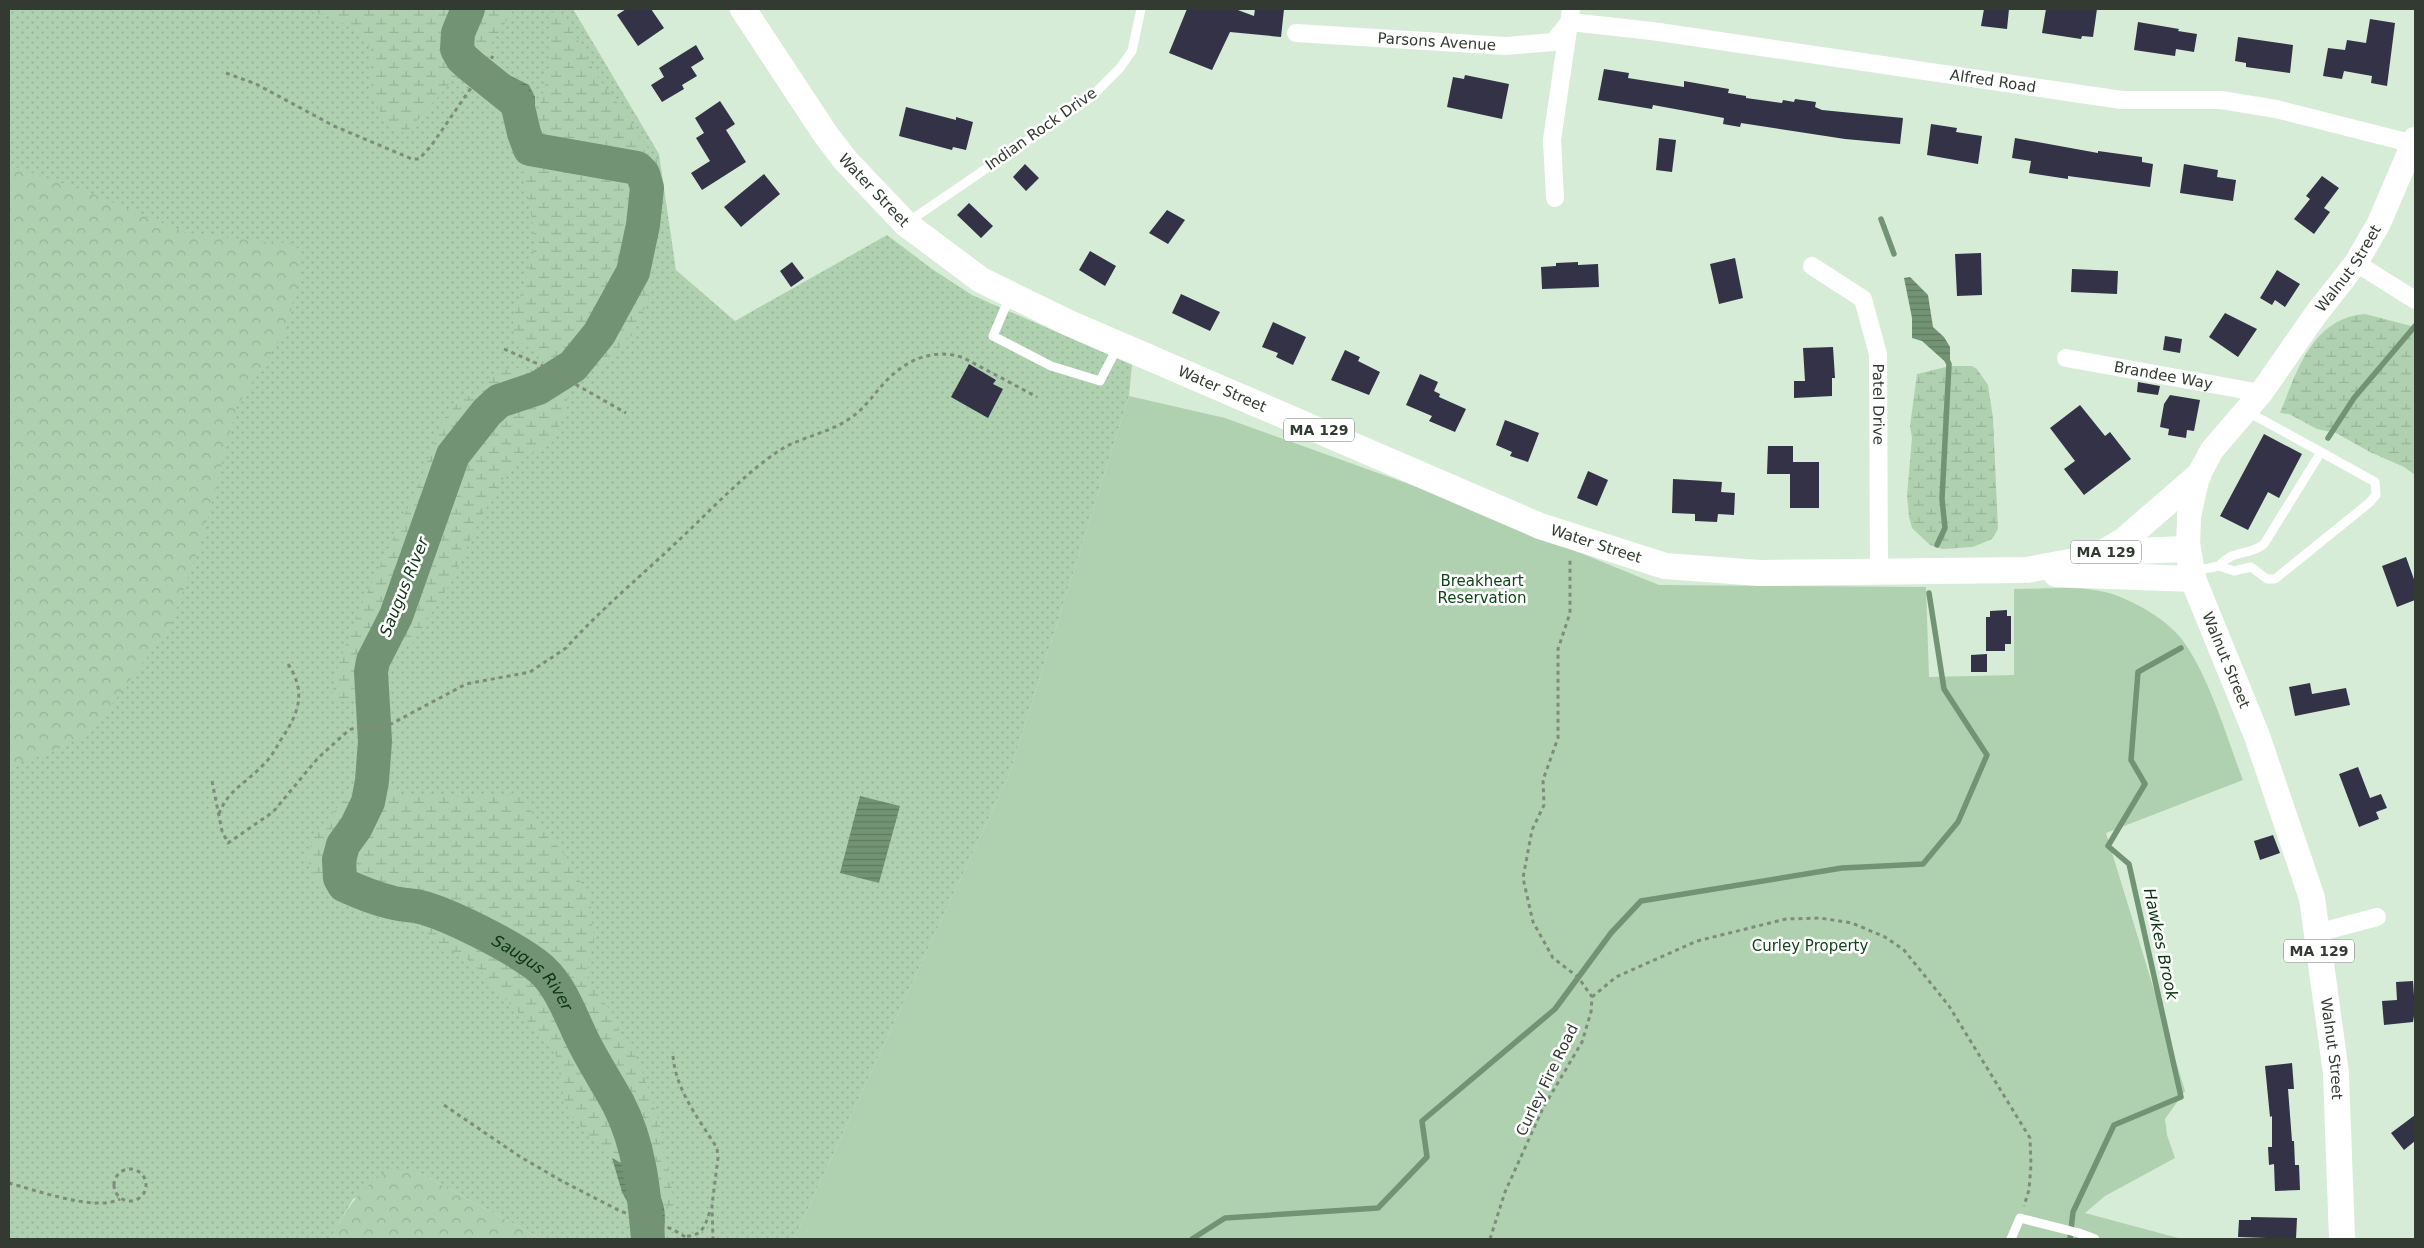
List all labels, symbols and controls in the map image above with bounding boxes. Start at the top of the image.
street label: Parsons Avenue [1377,29,1497,54]
street label: Alfred Road [1949,66,2037,96]
street label: Indian Rock Drive [982,84,1100,174]
street label: Water Street [835,150,913,231]
street label: Walnut Street [2312,222,2385,316]
street label: Brandee Way [2113,358,2214,393]
street label: Water Street [1175,362,1269,416]
street label: Patel Drive [1869,363,1887,445]
road number: MA 129 [1284,418,1354,442]
street label: Water Street [1548,521,1644,567]
water label: Saugus River [375,533,433,639]
road number: MA 129 [2071,540,2141,564]
park label: Breakheart Reservation [1438,572,1527,607]
street label: Walnut Street [2198,609,2254,711]
water label: Hawkes Brook [2140,886,2182,1002]
water label: Saugus River [489,930,578,1015]
park label: Curley Property [1752,937,1868,955]
road number: MA 129 [2284,939,2354,962]
street label: Walnut Street [2317,997,2346,1100]
street label: Curley Fire Road [1512,1021,1582,1139]

